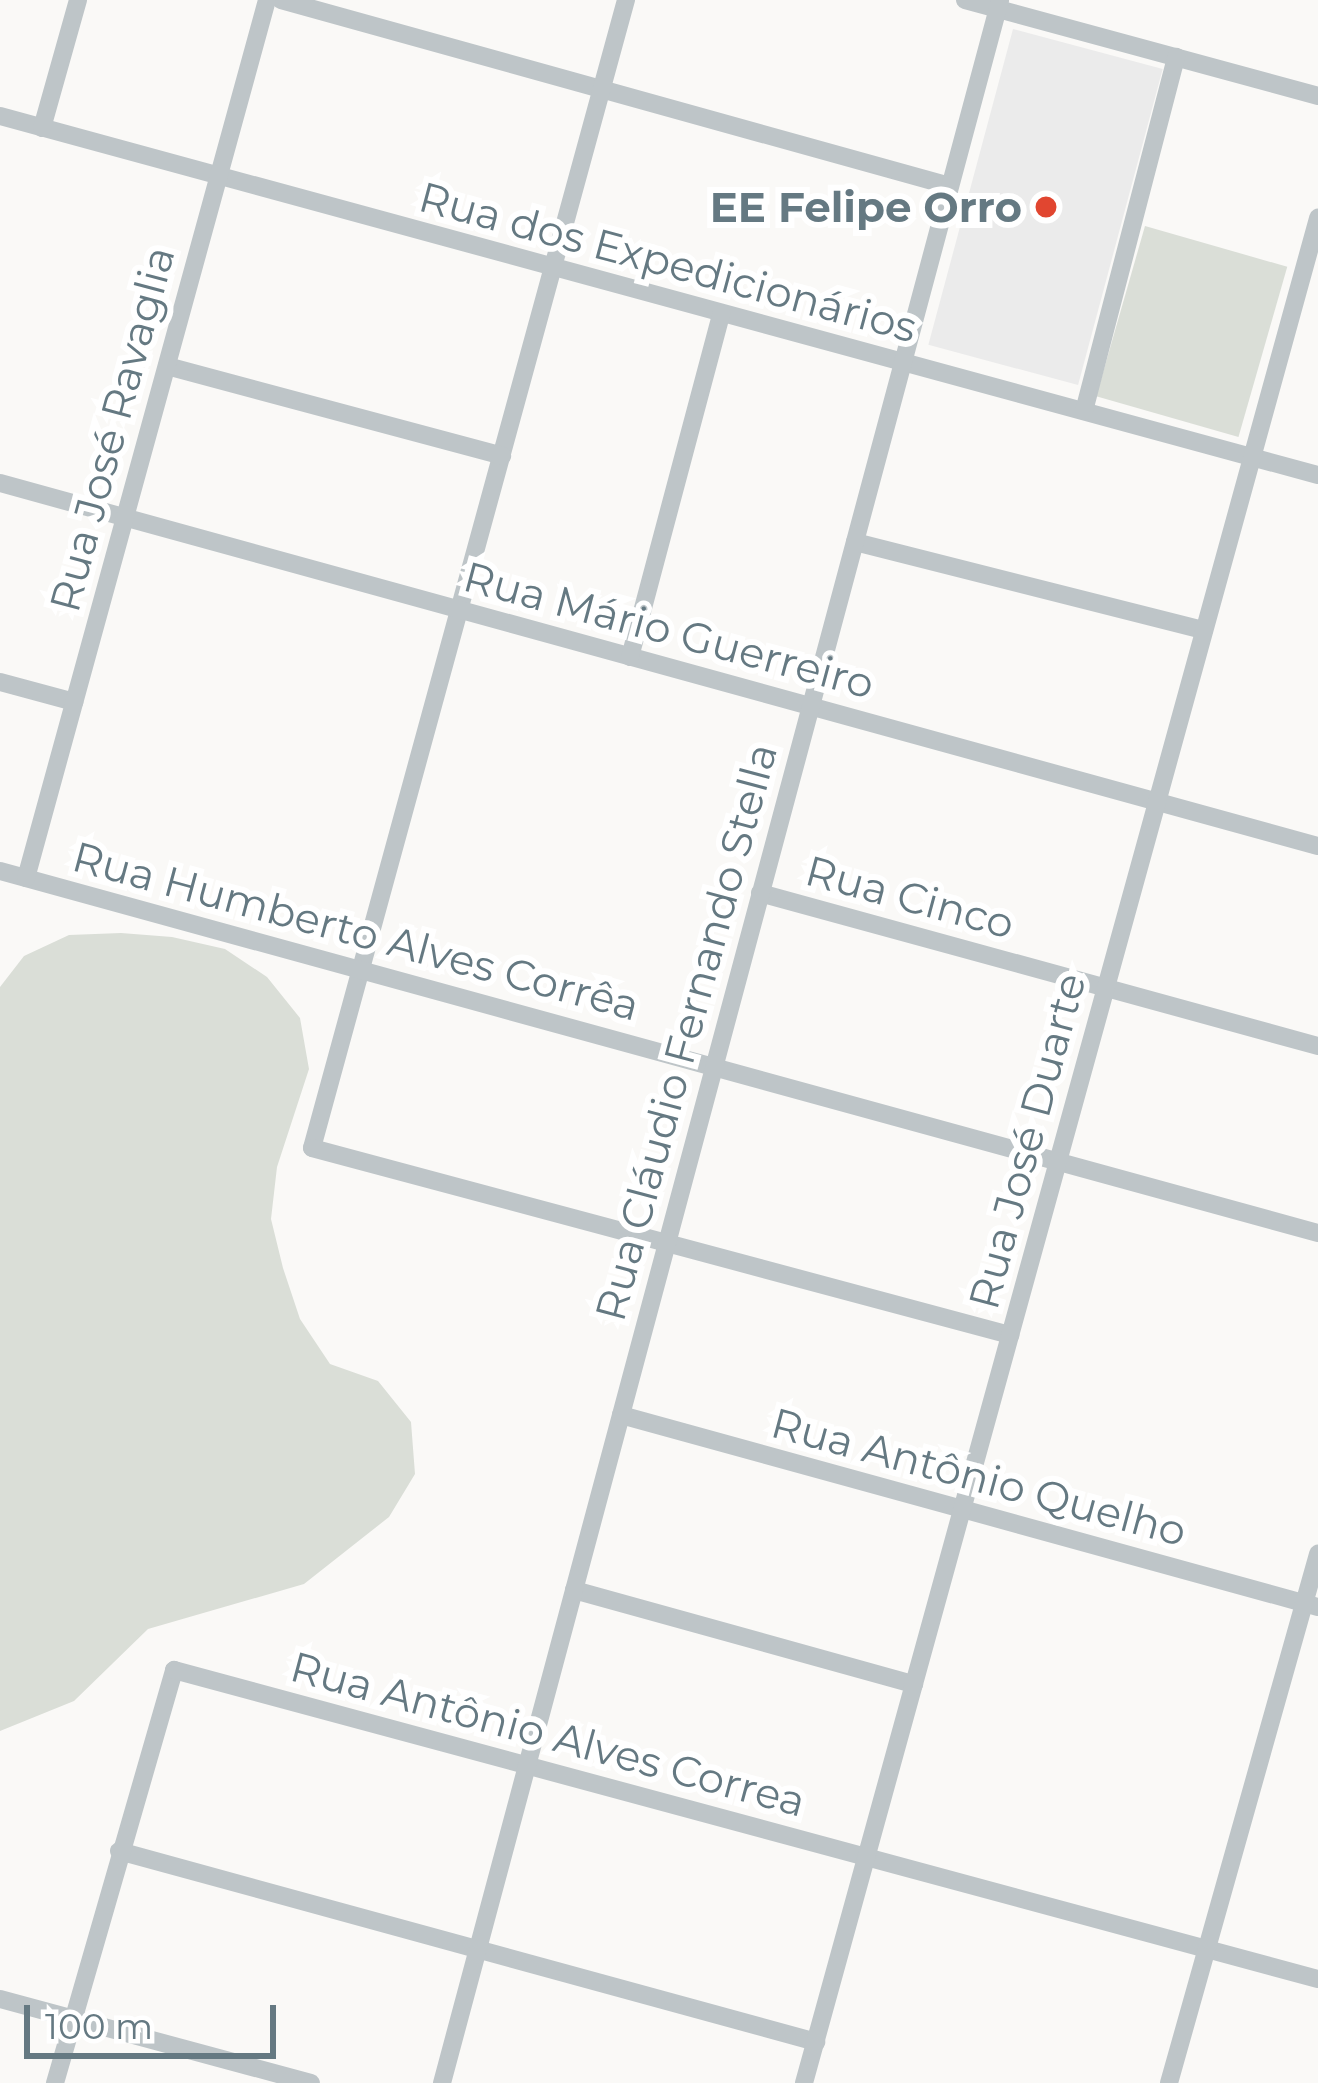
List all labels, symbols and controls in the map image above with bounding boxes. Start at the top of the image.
street label: Rua dos Expedicionários [414,171,922,353]
place label: EE Felipe Orro [710,182,1022,232]
marker: EE Felipe Orro [1033,194,1059,220]
street label: Rua José Ravaglia [39,241,185,617]
street label: Rua Mário Guerreiro [458,551,880,709]
street label: Rua Cláudio Fernando Stella [585,738,787,1326]
street label: Rua Humberto Alves Corrêa [67,831,645,1031]
street label: Rua Cinco [800,845,1020,949]
street label: Rua José Duarte [958,968,1096,1314]
street label: Rua Antônio Quelho [766,1397,1192,1557]
street label: Rua Antônio Alves Correa [285,1641,811,1827]
scale bar [30,1981,282,2055]
text: 100 m [45,2004,153,2048]

